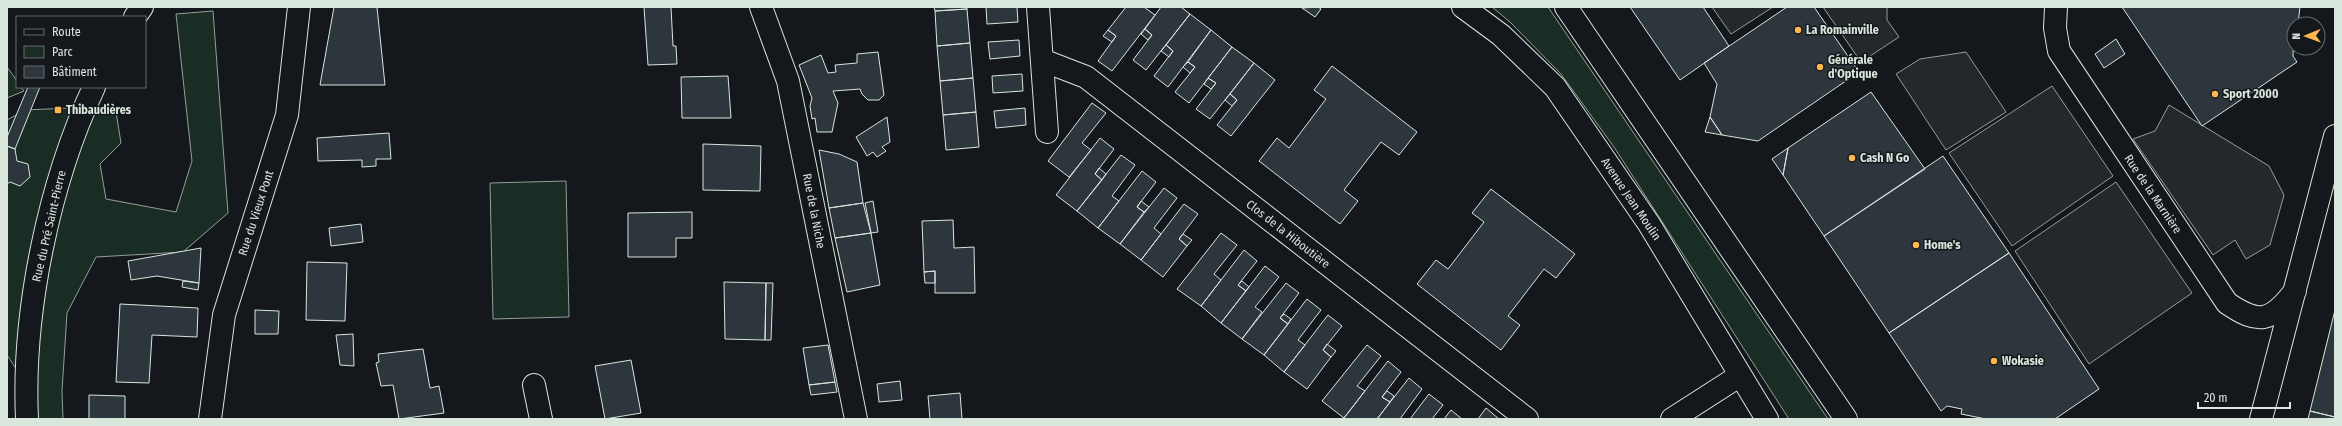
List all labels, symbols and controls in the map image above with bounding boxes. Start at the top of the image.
legend [16,16,146,88]
north arrow [2286,16,2326,56]
place label: La Romainville [1806,23,1879,37]
text: Route [52,25,81,39]
marker: La Romainville [1793,25,1803,35]
text: N [2290,33,2303,40]
text: Parc [52,45,73,59]
place label: Générale d'Optique [1828,53,1878,81]
marker: Générale d'Optique [1815,62,1825,72]
text: Bâtiment [52,65,97,79]
place label: Sport 2000 [2223,87,2279,101]
marker: Sport 2000 [2210,89,2220,99]
place label: Thibaudières [66,103,132,117]
marker: Thibaudières [53,105,63,115]
place label: Cash N Go [1860,151,1910,165]
street label: Rue de la Marnière [2121,152,2185,236]
marker: Cash N Go [1847,153,1857,163]
street label: Avenue Jean Moulin [1598,155,1664,243]
street label: Rue du Vieux Pont [236,168,276,257]
street label: Rue du Pré Saint-Pierre [29,169,69,283]
street label: Rue de la Niche [800,172,828,250]
street label: Clos de la Hiboutière [1243,197,1333,271]
place label: Home's [1924,238,1961,252]
marker: Home's [1911,240,1921,250]
place label: Wokasie [2002,354,2044,368]
marker: Wokasie [1989,356,1999,366]
scale bar [2198,384,2290,410]
text: 20 m [2204,391,2228,405]

